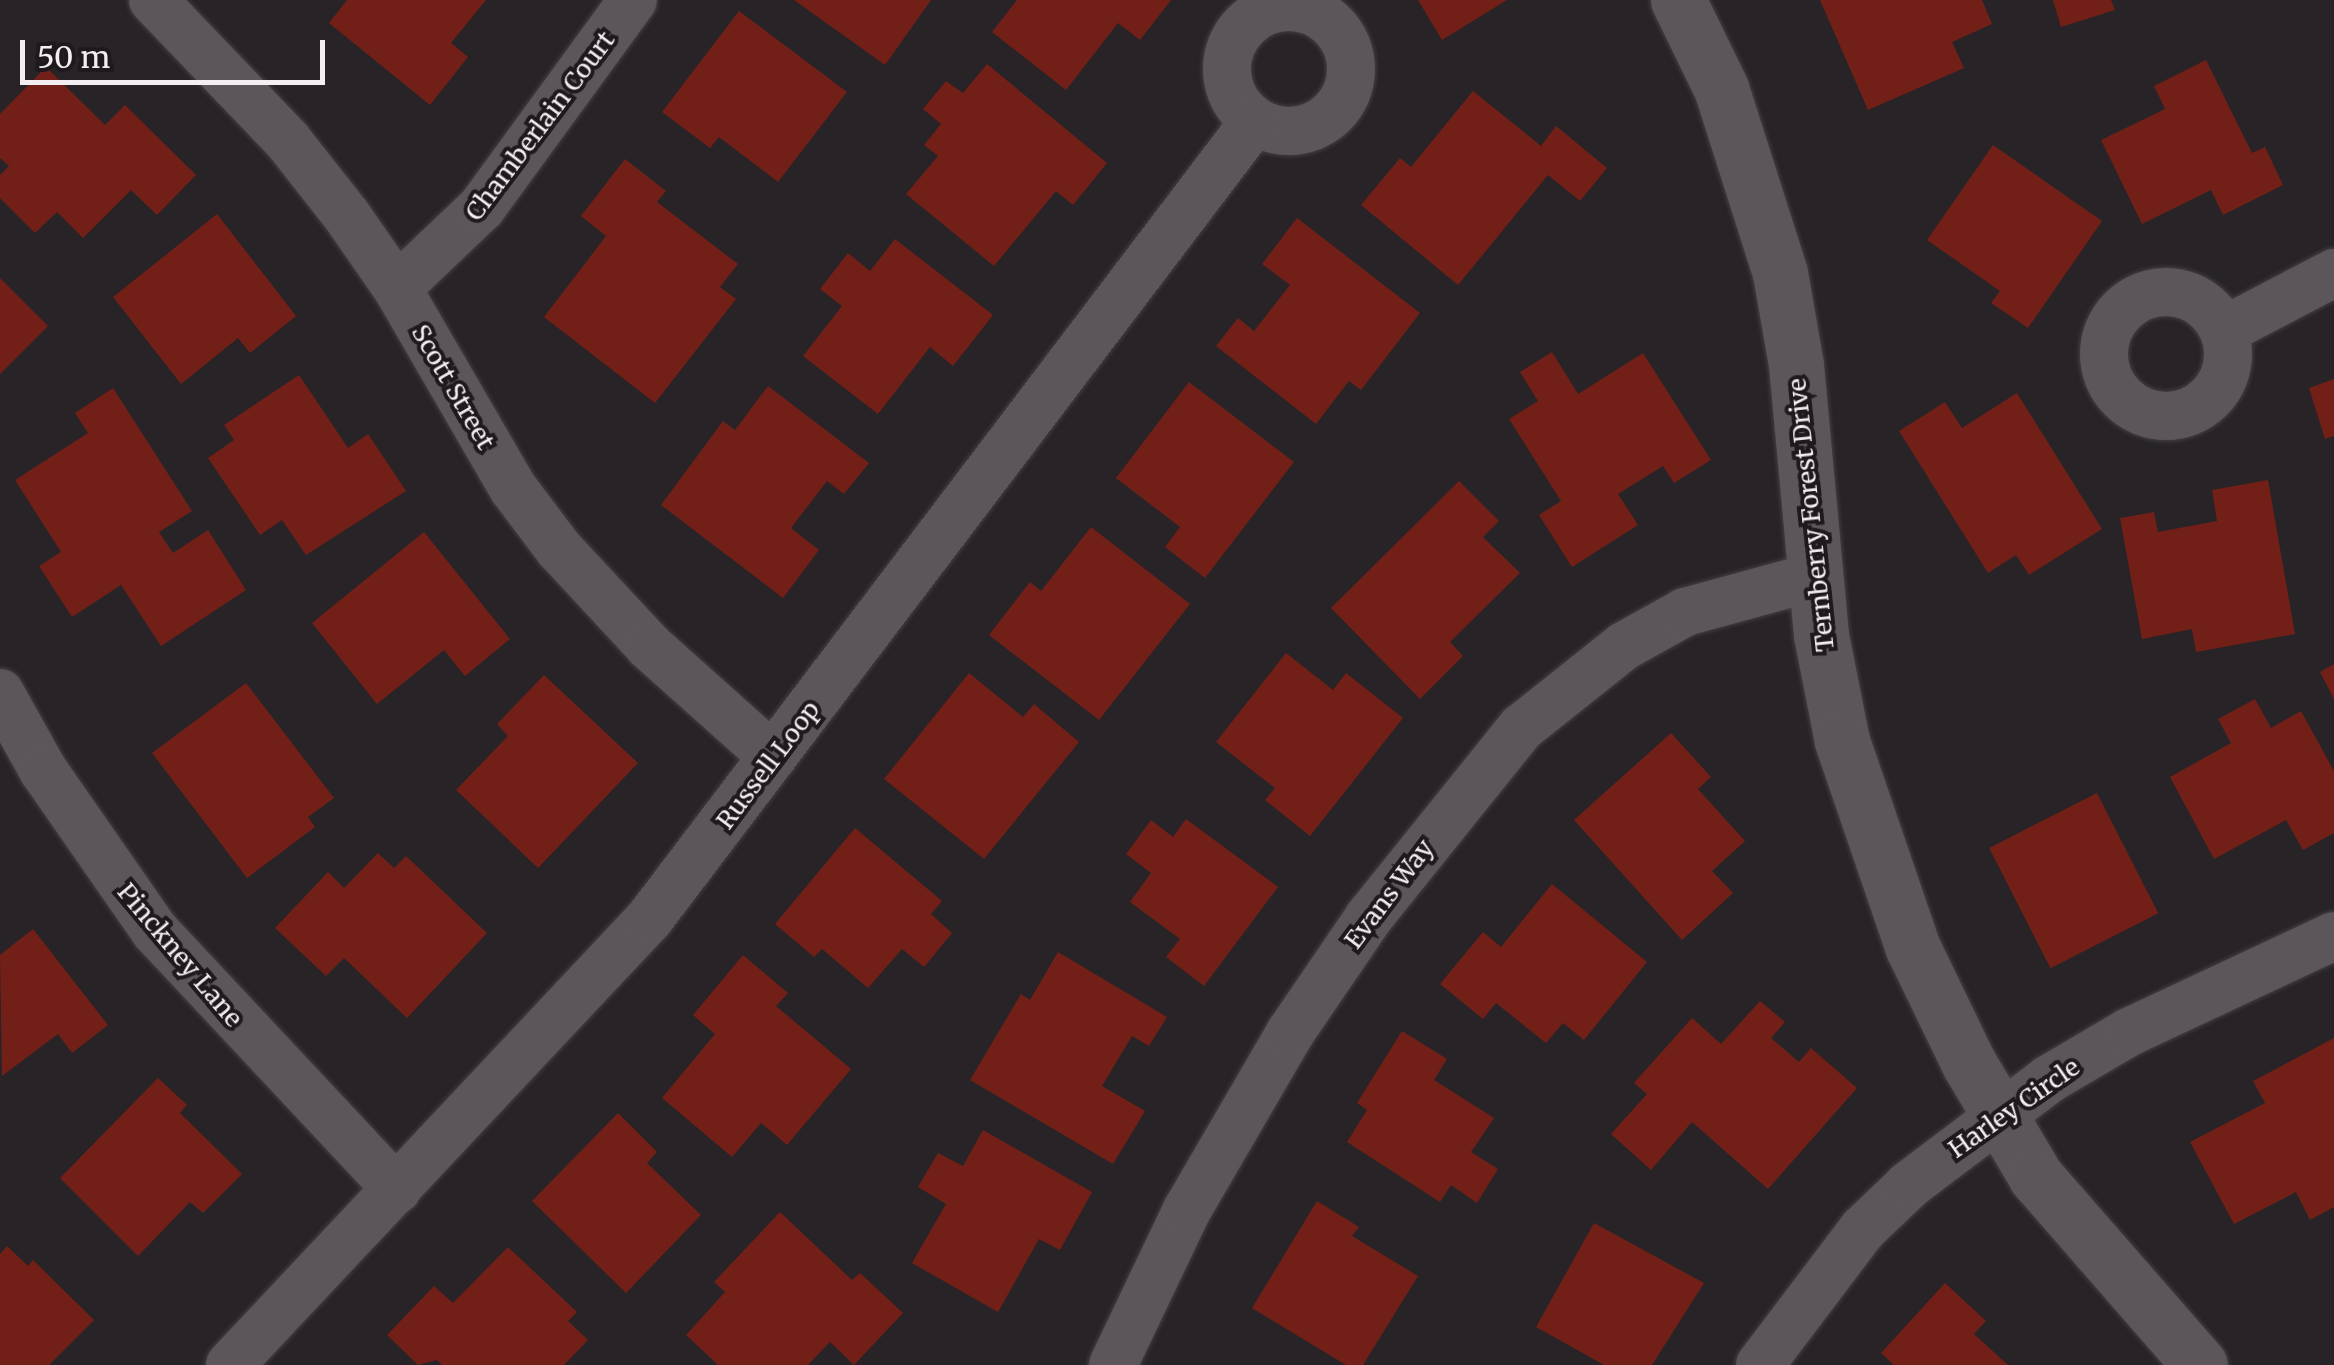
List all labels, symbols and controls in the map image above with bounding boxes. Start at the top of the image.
scale bar [25,20,330,82]
street label: Chamberlain Court [459,26,621,226]
text: 50 m [37,38,110,76]
street label: Scott Street [405,319,501,455]
street label: Ternberry Forest Drive [1782,377,1840,653]
street label: Russell Loop [710,695,826,835]
street label: Evans Way [1338,834,1440,954]
street label: Pinckney Lane [111,877,249,1033]
street label: Harley Circle [1943,1052,2085,1164]

